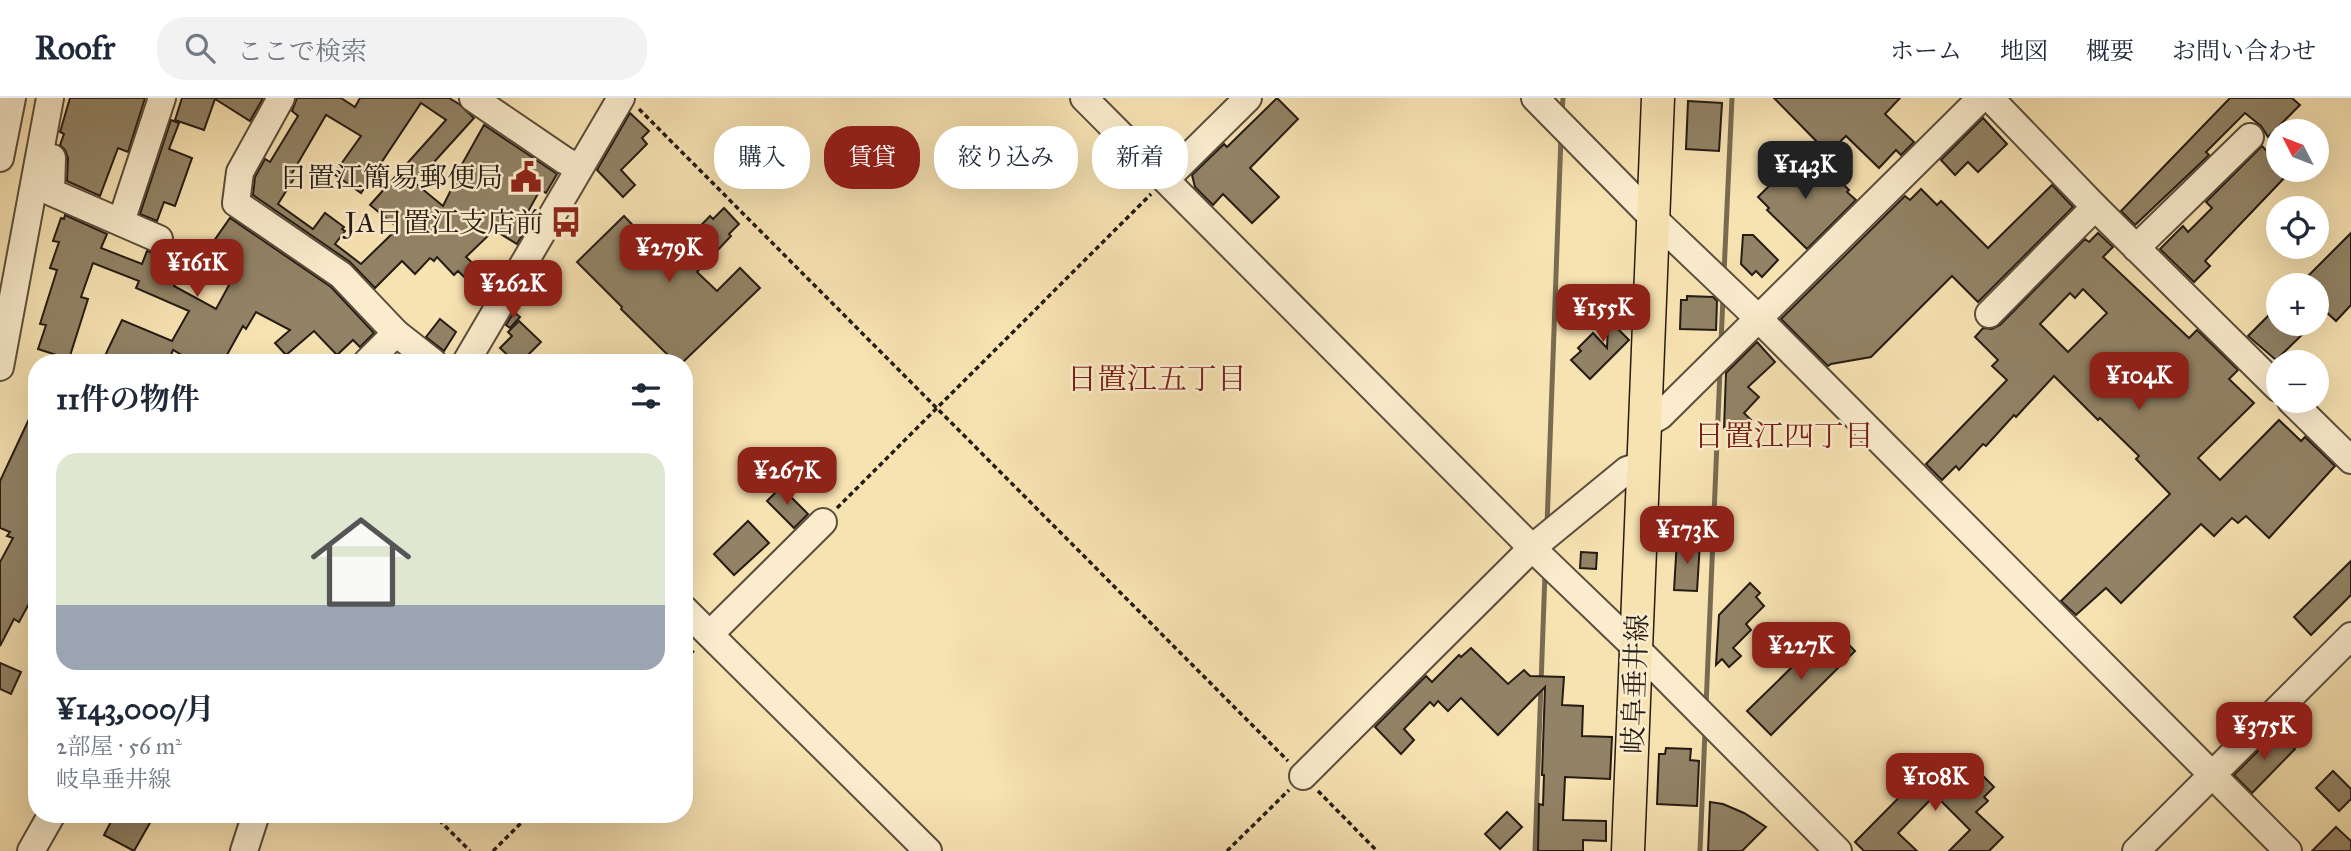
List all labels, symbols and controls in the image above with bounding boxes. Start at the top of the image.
search box [157,17,647,80]
text: Roofr [35,28,115,68]
icon: search [181,29,219,67]
text: ここで検索 [237,35,367,67]
text: ホーム [1890,36,1962,66]
text: 地図 [2000,36,2048,66]
text: 概要 [2086,36,2134,66]
text: お問い合わせ [2172,36,2316,66]
north arrow [2266,119,2329,182]
map controls [2266,119,2329,413]
chip: 購入 [714,126,810,189]
chip: 賃貸 [824,126,920,189]
chip: 絞り込み [934,126,1078,189]
chip: 新着 [1092,126,1188,189]
pin: ¥143K [1756,141,1854,201]
text: ¥143K [1774,150,1836,178]
place label: 日置江簡易郵便局 [279,160,503,195]
public building icon: 日置江簡易郵便局 [509,160,543,194]
button: locate [2266,196,2329,259]
place label: JA日置江支店前 [342,205,543,240]
bus stop icon: JA日置江支店前 [549,205,583,239]
pin: ¥279K [620,225,718,284]
text: ¥279K [636,233,702,261]
pin: ¥161K [148,240,246,299]
text: ¥161K [166,248,228,276]
pin: ¥262K [464,260,562,320]
text: ¥262K [480,269,546,297]
button: + [2266,273,2329,336]
pin: ¥155K [1554,285,1652,344]
text: ¥155K [1572,293,1634,321]
button: − [2266,350,2329,413]
pin: ¥104K [2090,352,2188,412]
district label: 日置江五丁目 [1067,361,1247,397]
text: ¥104K [2106,361,2172,389]
icon: filters [627,377,665,415]
text: 11件の物件 [56,381,200,417]
district label: 日置江四丁目 [1694,418,1874,454]
pin: ¥267K [738,448,836,507]
text: ¥267K [754,456,820,484]
icon: home [298,499,424,625]
pin: ¥173K [1638,506,1736,566]
text: ¥173K [1656,515,1718,543]
street label: 岐阜垂井線 [1615,613,1655,755]
pin: ¥227K [1752,622,1850,682]
text: ¥227K [1768,631,1834,659]
text: ¥143,000/月 [56,691,214,727]
pin: ¥375K [2215,702,2313,762]
text: ¥375K [2232,711,2296,739]
text: 2部屋 · 56 m² [56,732,182,760]
pin: ¥108K [1886,754,1984,813]
text: ¥108K [1902,762,1968,790]
text: 岐阜垂井線 [56,765,171,793]

